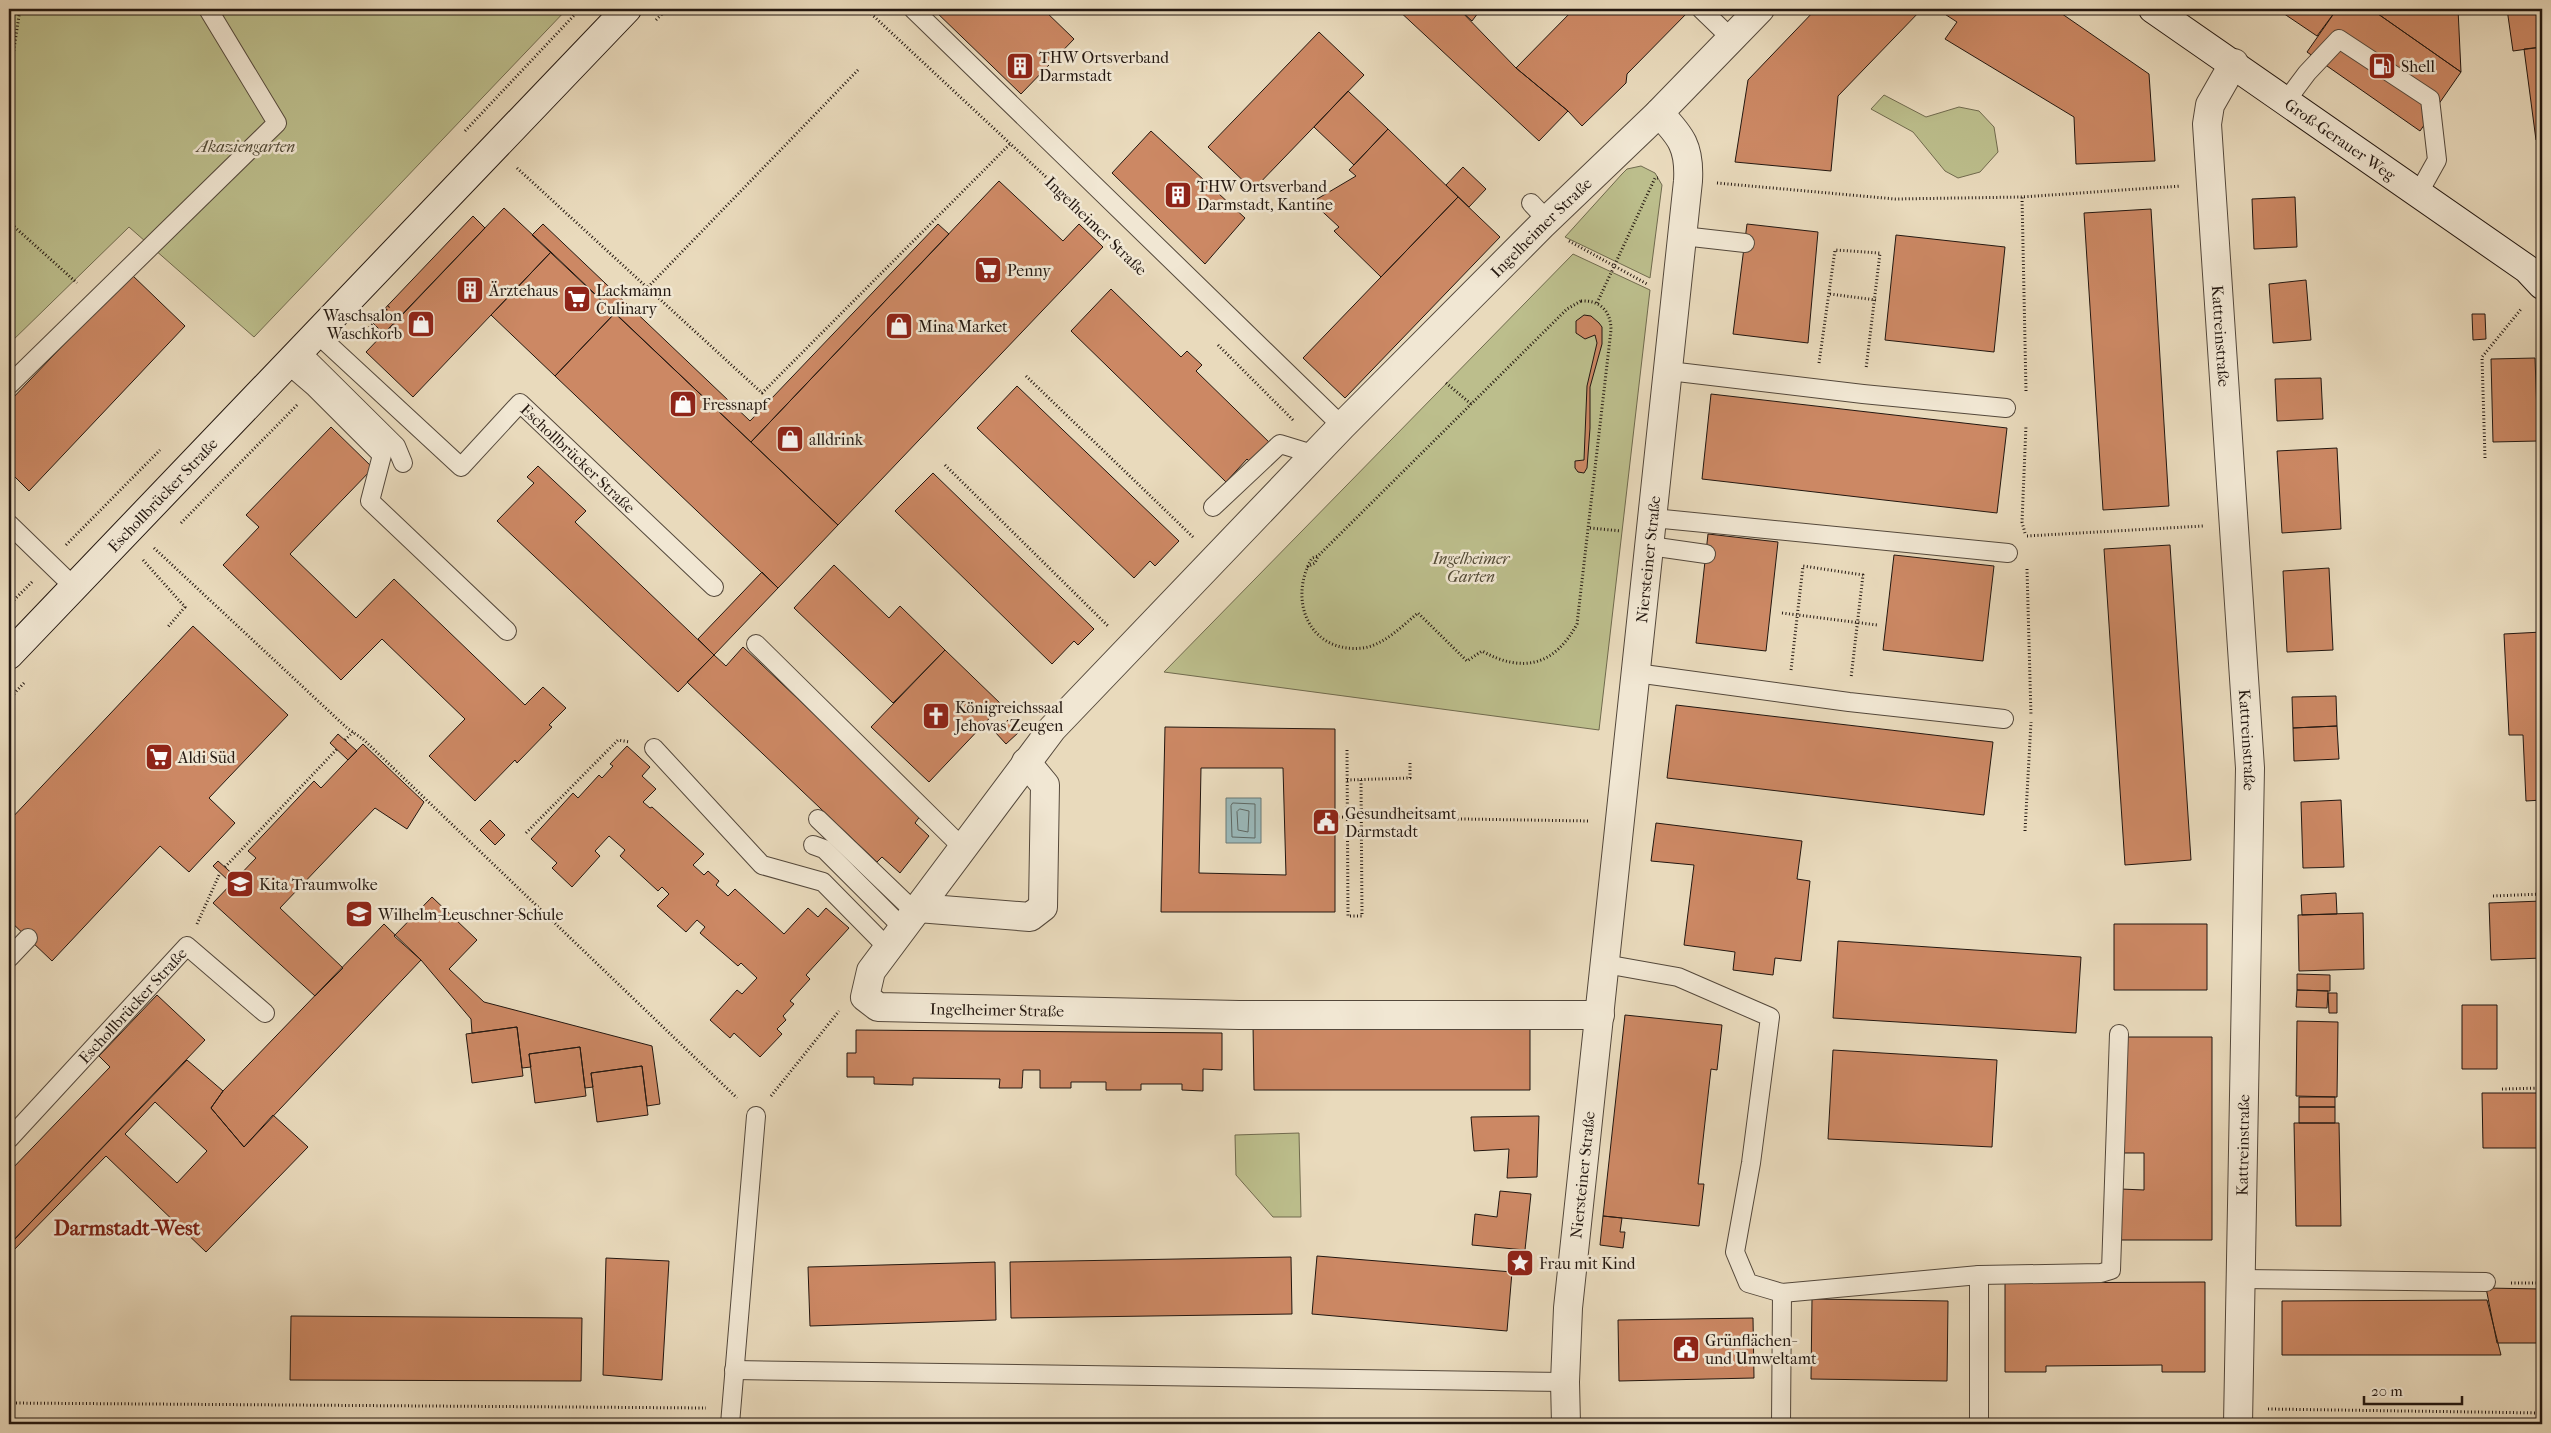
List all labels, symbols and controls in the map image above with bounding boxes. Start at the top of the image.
place label: THW Ortsverband Darmstadt [1039,48,1169,85]
building icon: THW Ortsverband Darmstadt [1005,51,1035,81]
fuel station icon: Shell [2367,51,2397,81]
place label: Shell [2401,57,2435,76]
street label: Groß-Gerauer Weg [2281,94,2400,184]
park label: Akaziengarten [195,137,295,156]
street label: Ingelheimer Straße [1041,173,1151,279]
street label: Ingelheimer Straße [1486,173,1595,281]
place label: THW Ortsverband Darmstadt, Kantine [1197,177,1333,214]
building icon: THW Ortsverband Darmstadt, Kantine [1163,180,1193,210]
supermarket icon: Penny [973,255,1003,285]
place label: Penny [1007,261,1051,280]
building icon: Ärztehaus [455,275,485,305]
place label: Ärztehaus [488,281,558,300]
place label: Lackmamn Culinary [596,281,672,318]
supermarket icon: Lackmamn Culinary [562,284,592,314]
street label: Kattreinstraße [2208,284,2234,387]
place label: Waschsalon Waschkorb [322,306,403,343]
shop icon: Waschsalon Waschkorb [406,309,436,339]
shop icon: Mina Market [884,311,914,341]
place label: Mina Market [918,317,1008,336]
shop icon: Fressnapf [668,389,698,419]
place label: Fressnapf [702,395,771,414]
street label: Eschollbrücker Straße [517,399,639,517]
shop icon: alldrink [775,424,805,454]
place label: alldrink [809,430,864,449]
street label: Eschollbrücker Straße [104,434,221,556]
street label: Niersteiner Straße [1632,495,1664,624]
park label: Ingelheimer Garten [1431,549,1511,586]
street label: Kattreinstraße [2235,689,2260,791]
place label: Königreichssaal Jehovas Zeugen [953,698,1064,735]
church icon: Königreichssaal Jehovas Zeugen [921,701,951,731]
supermarket icon: Aldi Süd [144,742,174,772]
place label: Aldi Süd [177,748,236,767]
place label: Gesundheitsamt Darmstadt [1345,804,1457,841]
public building icon: Gesundheitsamt Darmstadt [1311,807,1341,837]
school or university icon: Kita Traumwolke [225,869,255,899]
place label: Kita Traumwolke [259,875,378,894]
school or university icon: Wilhelm-Leuschner-Schule [344,899,374,929]
place label: Wilhelm-Leuschner-Schule [377,905,563,924]
street label: Eschollbrücker Straße [74,943,190,1067]
street label: Ingelheimer Straße [930,999,1064,1021]
street label: Kattreinstraße [2233,1094,2253,1196]
street label: Niersteiner Straße [1566,1110,1598,1239]
district label: Darmstadt-West [54,1216,201,1240]
place icon: Frau mit Kind [1505,1248,1535,1278]
place label: Frau mit Kind [1539,1254,1636,1273]
place label: Grünflächen- und Umweltamt [1704,1331,1817,1368]
public building icon: Grünflächen- und Umweltamt [1671,1334,1701,1364]
scale bar [2364,1373,2461,1405]
text: 20 m [2371,1382,2403,1400]

